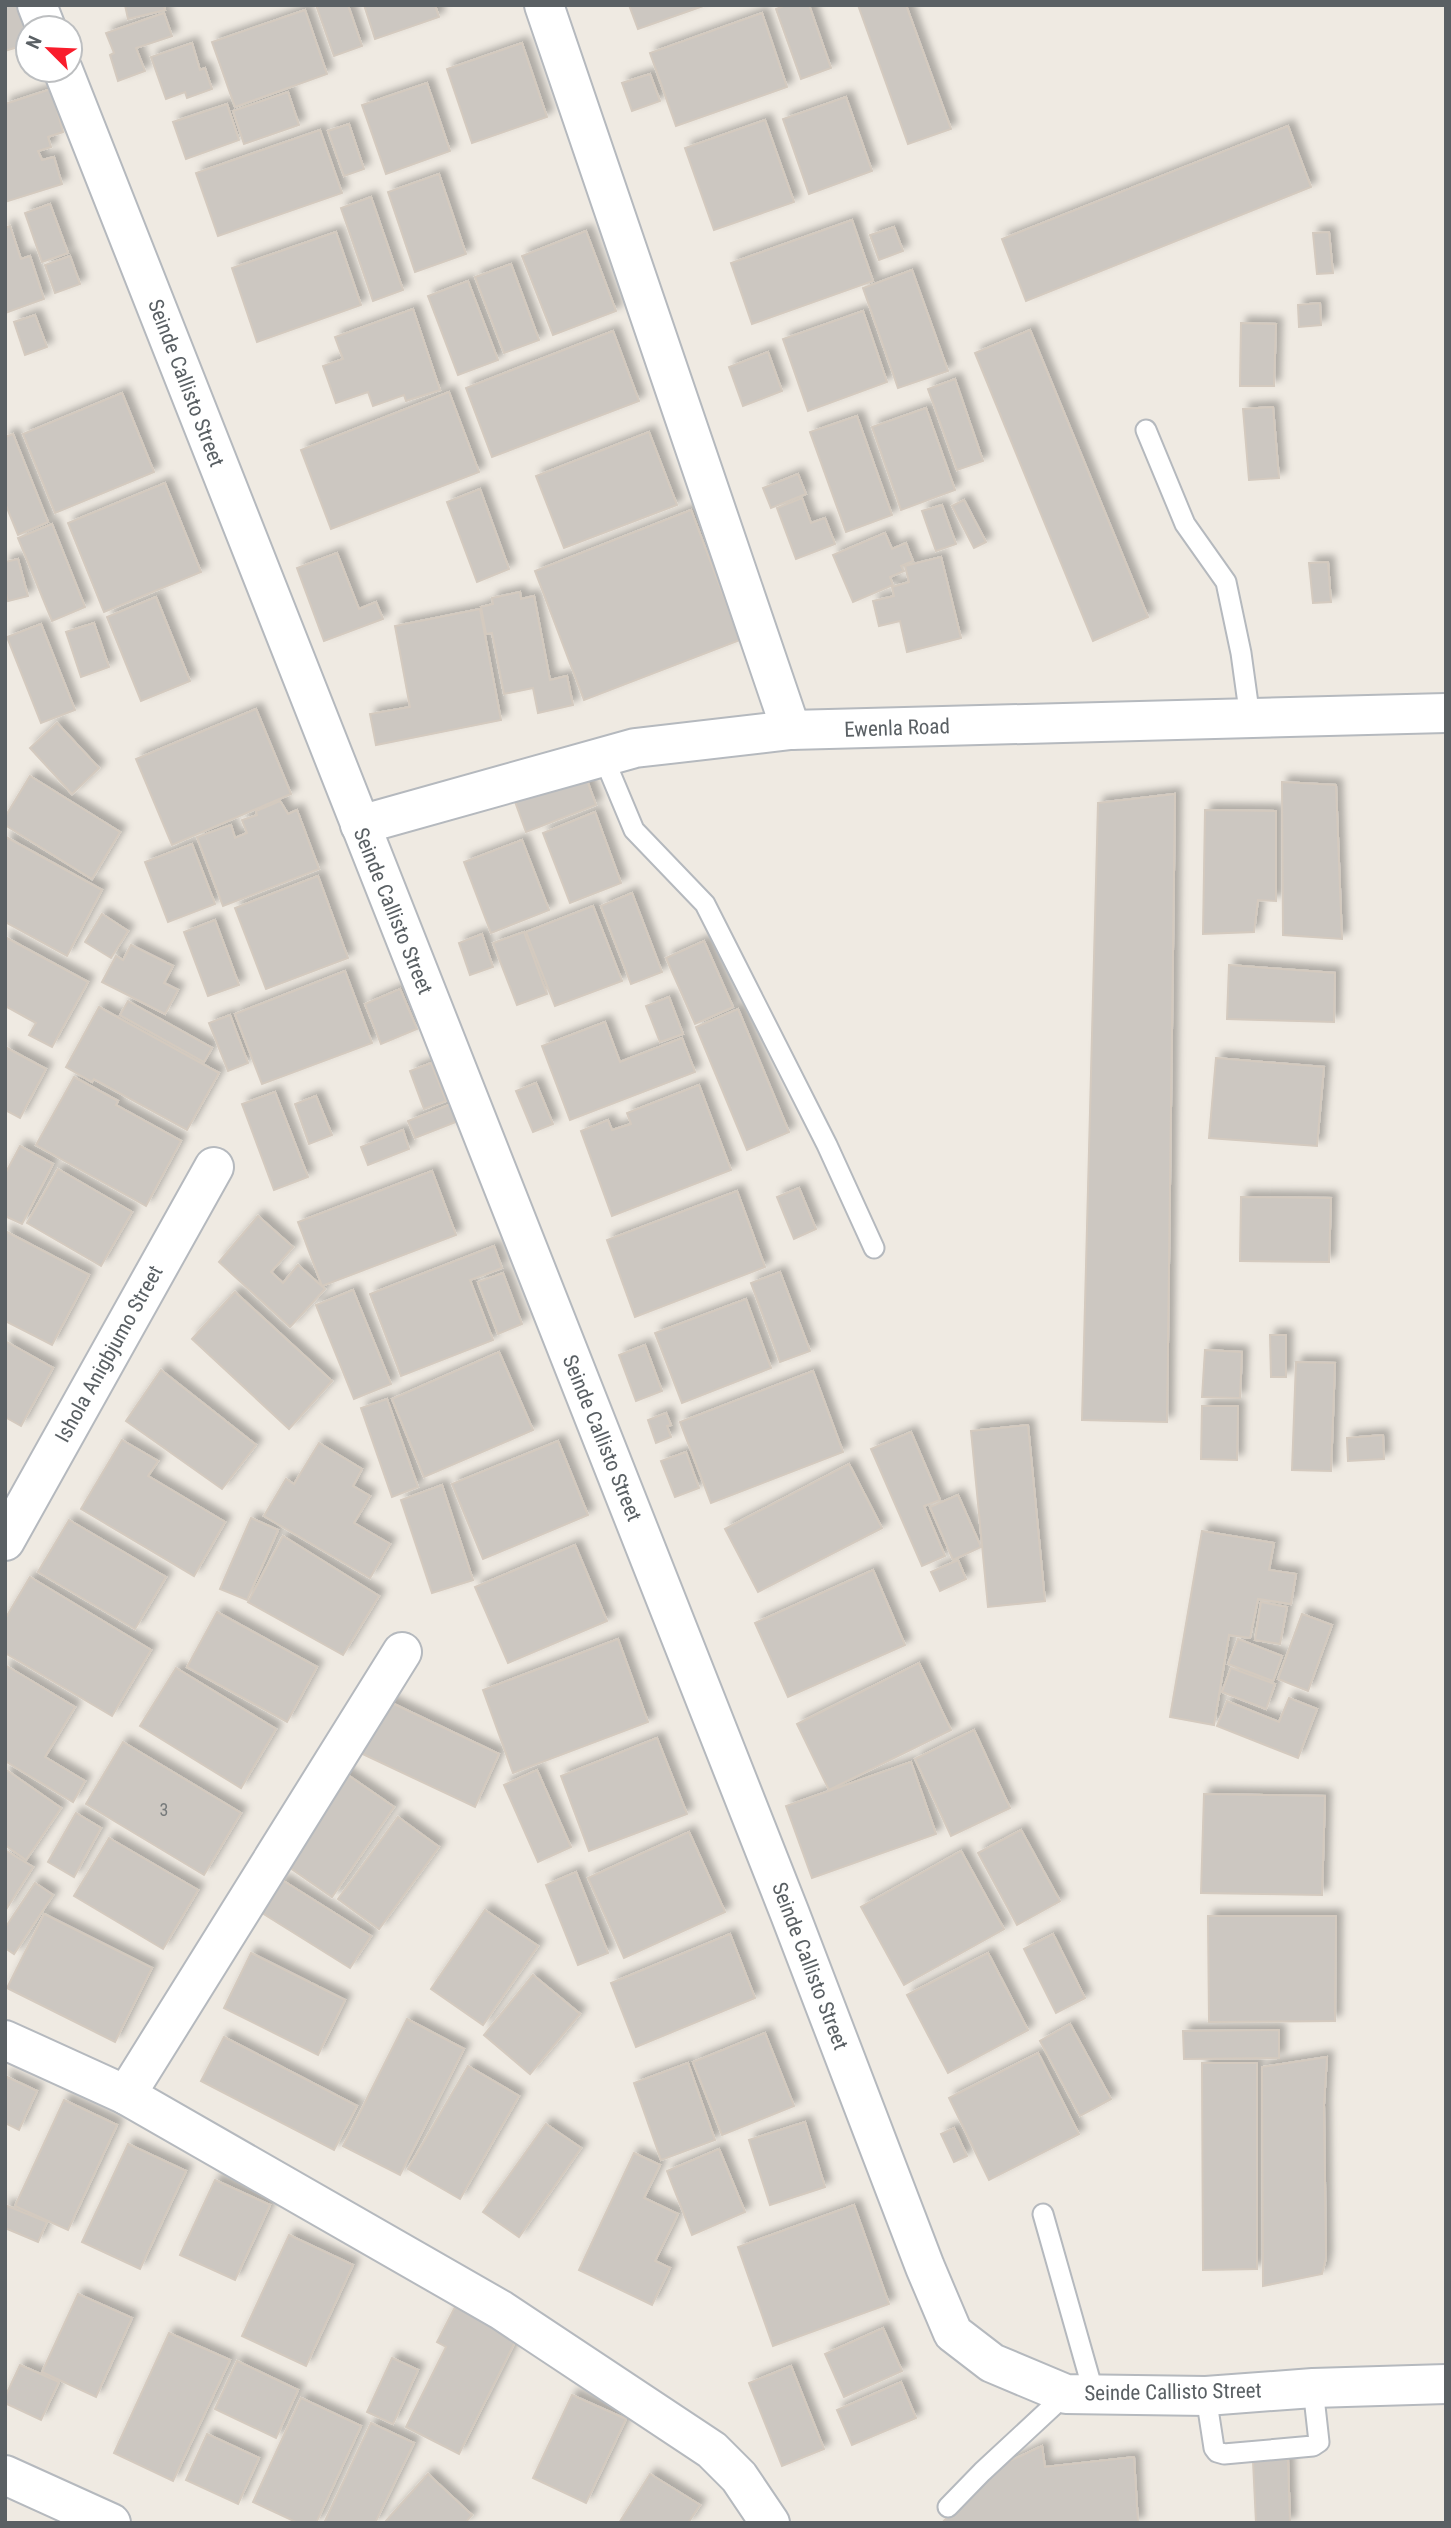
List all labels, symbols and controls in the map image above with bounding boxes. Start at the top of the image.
north arrow [14,14,84,84]
text: N [21,32,47,52]
street label: Seinde Callisto Street [143,296,229,470]
street label: Ewenla Road [844,714,950,742]
street label: Seinde Callisto Street [349,824,437,998]
street label: Ishola Anigbjumo Street [50,1261,168,1447]
street label: Seinde Callisto Street [558,1351,646,1525]
house number: 3 [160,1799,168,1820]
street label: Seinde Callisto Street [767,1879,853,2053]
street label: Seinde Callisto Street [1084,2378,1262,2406]

